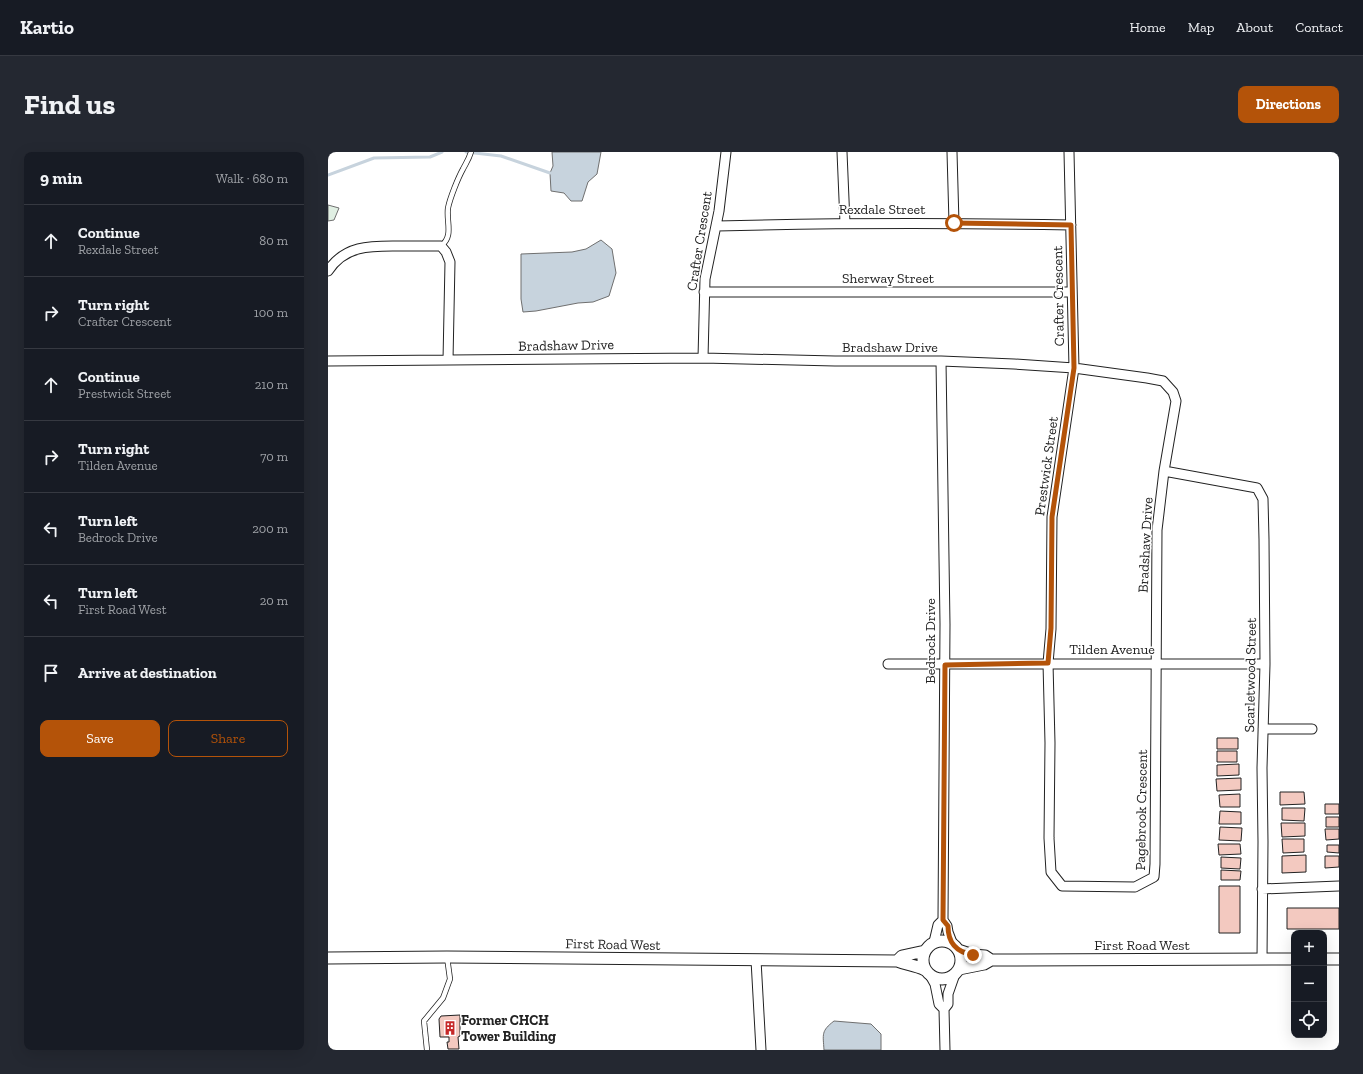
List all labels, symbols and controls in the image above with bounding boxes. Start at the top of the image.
text: Kartio [20,16,74,39]
text: Home [1130,19,1166,36]
text: Map [1188,19,1214,36]
text: About [1236,19,1273,36]
text: Contact [1295,19,1343,36]
button: Directions [1238,86,1339,123]
text: Find us [24,88,115,121]
text: 9 min [40,168,82,188]
text: Walk · 680 m [216,171,288,186]
street label: Crafter Crescent [683,189,716,292]
street label: Rexdale Street [839,201,926,218]
route start [945,214,963,232]
text: Continue [78,224,140,242]
icon: ahead [40,230,62,252]
text: 80 m [259,233,288,248]
text: Rexdale Street [78,242,159,257]
street label: Crafter Crescent [1049,245,1068,346]
street label: Sherway Street [842,270,935,287]
text: Turn right [78,296,149,314]
icon: right [40,302,62,324]
text: 100 m [254,305,288,320]
text: Crafter Crescent [78,314,171,329]
street label: Bradshaw Drive [518,336,614,355]
street label: Bradshaw Drive [842,339,938,356]
text: Continue [78,368,140,386]
icon: ahead [40,374,62,396]
text: 210 m [255,377,288,392]
text: Prestwick Street [78,386,171,401]
street label: Prestwick Street [1031,414,1062,517]
text: Turn right [78,440,149,458]
icon: right [40,446,62,468]
text: 70 m [260,449,288,464]
text: Tilden Avenue [78,458,158,473]
street label: Bradshaw Drive [1135,496,1157,593]
text: Turn left [78,512,138,530]
icon: left [40,518,62,540]
text: 200 m [252,521,288,536]
text: Bedrock Drive [78,530,158,545]
text: Turn left [78,584,138,602]
icon: left [40,590,62,612]
text: 20 m [260,593,288,608]
street label: Bedrock Drive [922,598,939,684]
text: First Road West [78,602,166,617]
street label: Scarletwood Street [1241,617,1260,732]
street label: Tilden Avenue [1069,641,1155,658]
icon: arrive [40,662,62,684]
text: Arrive at destination [78,664,217,682]
button: Save [40,720,160,757]
button: Share [168,720,288,757]
street label: Pagebrook Crescent [1132,749,1151,871]
map controls [1291,930,1327,1038]
button: + [1291,930,1327,966]
street label: First Road West [565,935,662,954]
street label: First Road West [1094,937,1190,954]
route end [964,946,982,964]
button: − [1291,966,1327,1002]
button: locate [1291,1002,1327,1038]
place label: Former CHCH Tower Building [461,1012,556,1045]
building icon: Former CHCH Tower Building [442,1020,458,1036]

